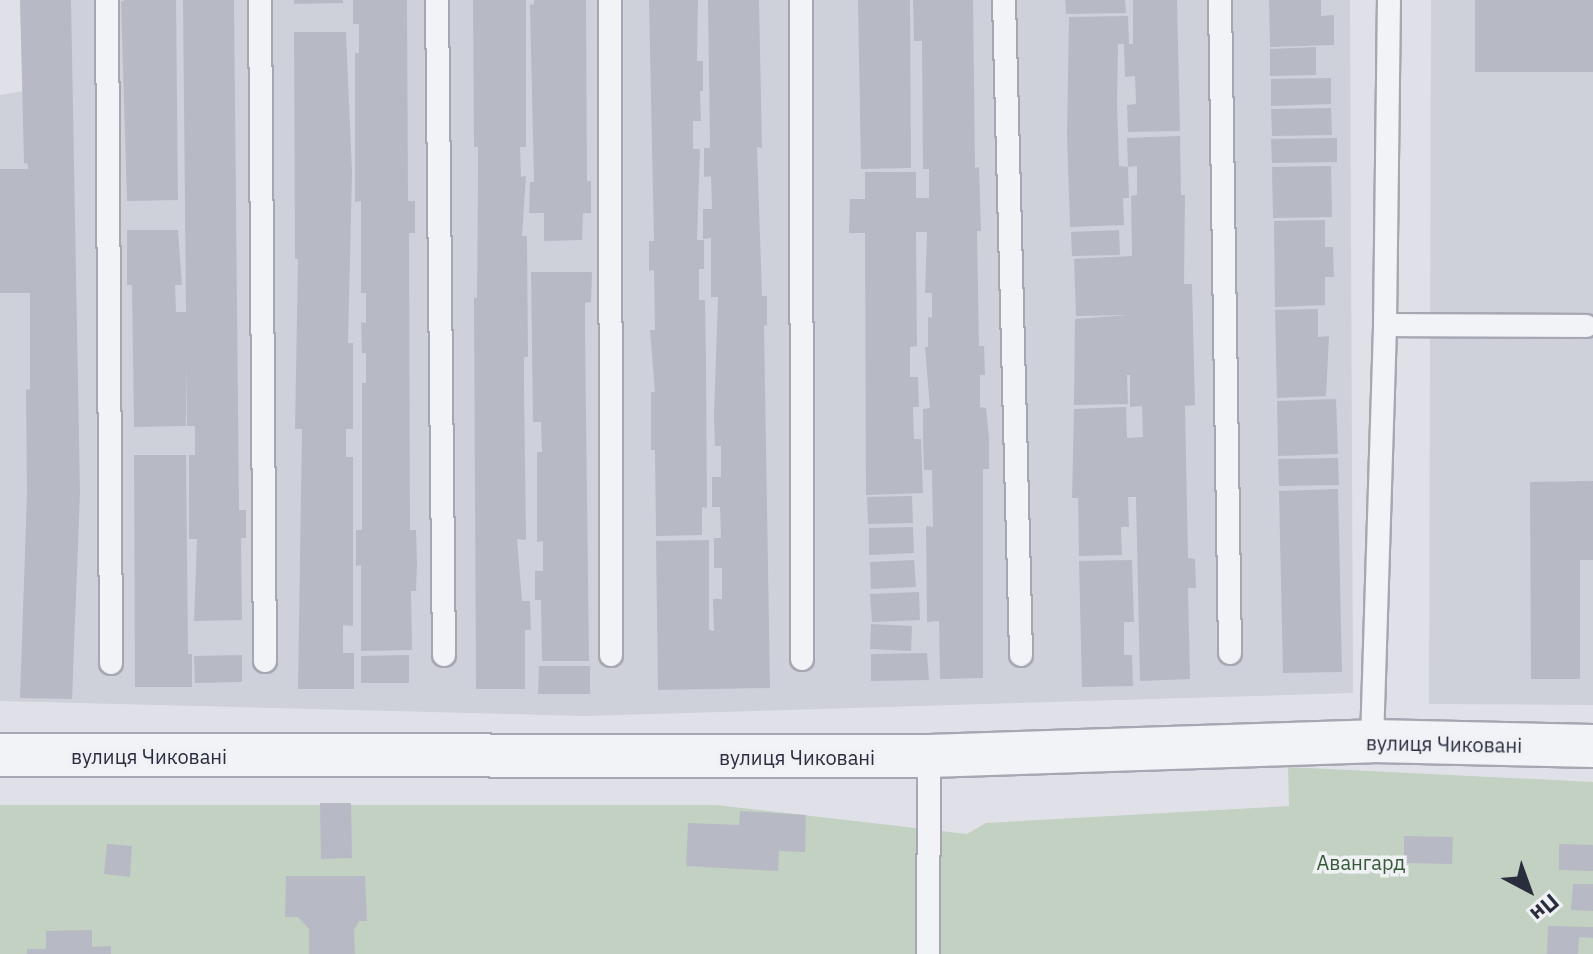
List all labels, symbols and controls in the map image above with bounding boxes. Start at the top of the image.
street label: вулиця Чиковані [1366,731,1522,757]
street label: вулиця Чиковані [71,744,227,768]
street label: вулиця Чиковані [719,745,875,769]
park label: Авангард [1317,850,1405,874]
north arrow [1489,850,1569,930]
text: Пн [1525,888,1566,929]

